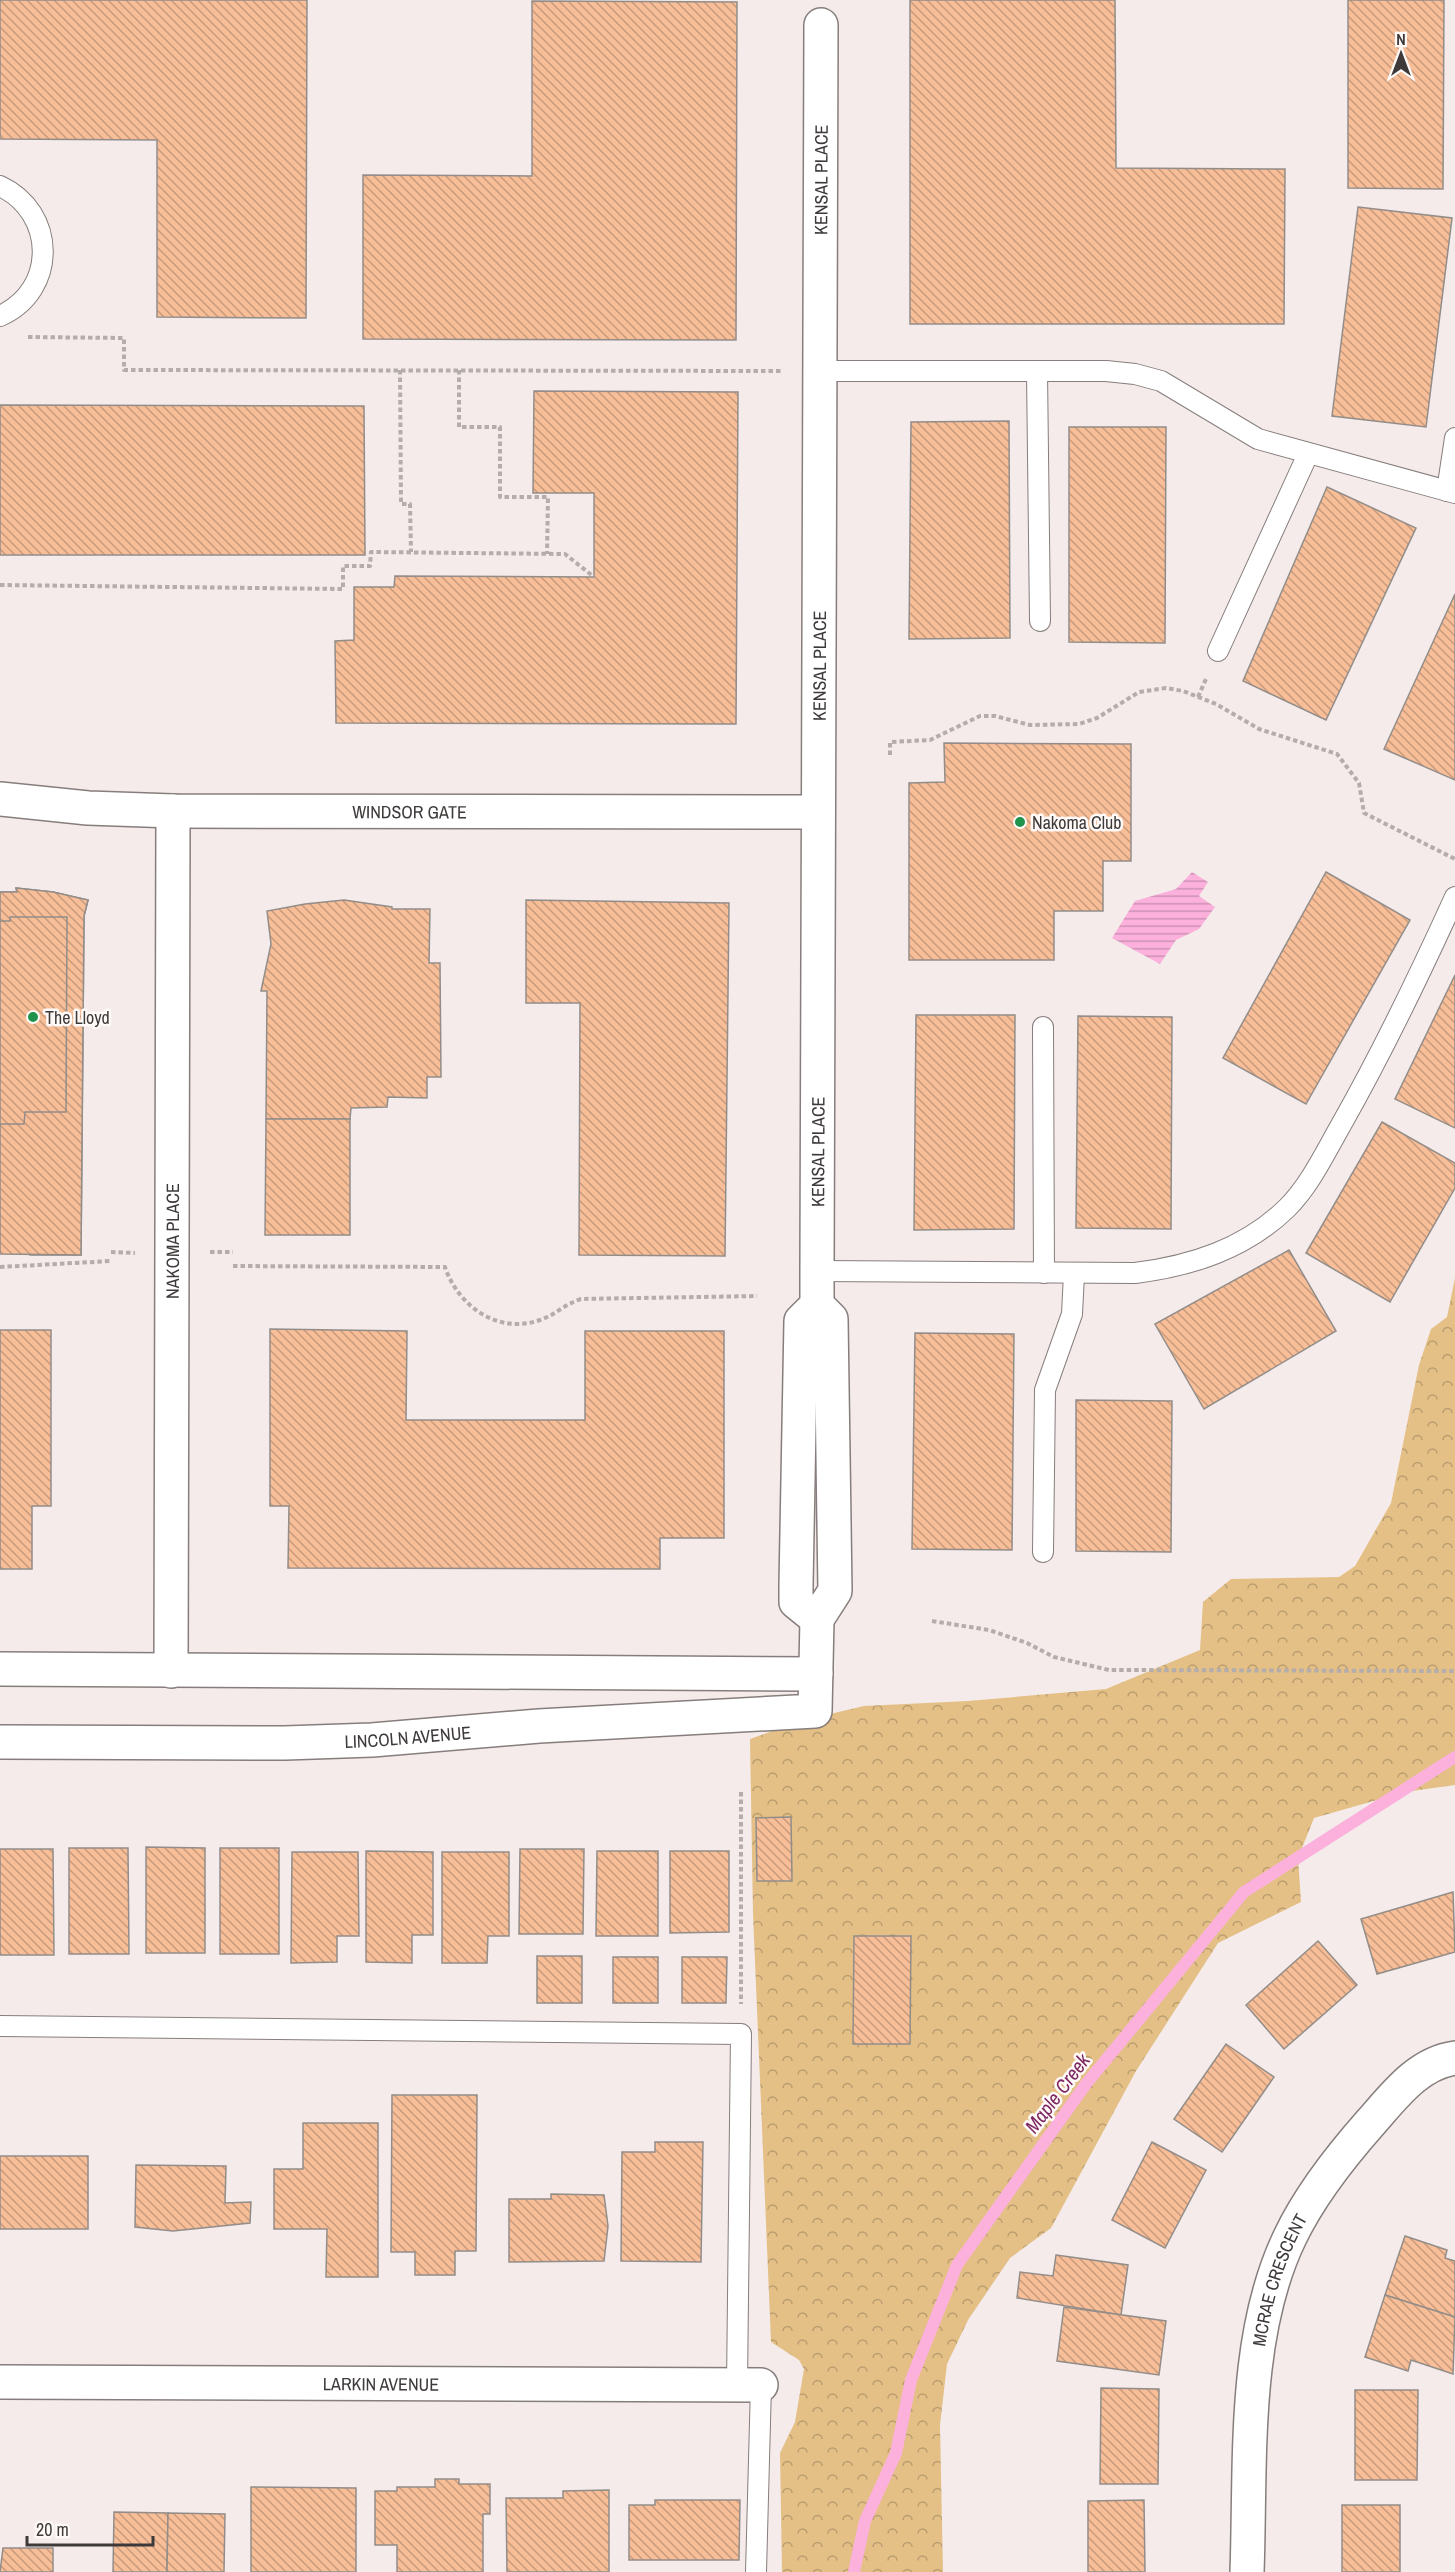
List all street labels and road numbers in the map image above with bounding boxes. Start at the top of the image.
street label: KENSAL PLACE [808,124,833,235]
street label: KENSAL PLACE [806,610,832,721]
street label: WINDSOR GATE [352,799,467,824]
street label: KENSAL PLACE [805,1096,830,1207]
street label: NAKOMA PLACE [159,1183,185,1299]
street label: LINCOLN AVENUE [344,1719,472,1753]
street label: MCRAE CRESCENT [1246,2209,1312,2348]
street label: LARKIN AVENUE [323,2371,439,2396]

